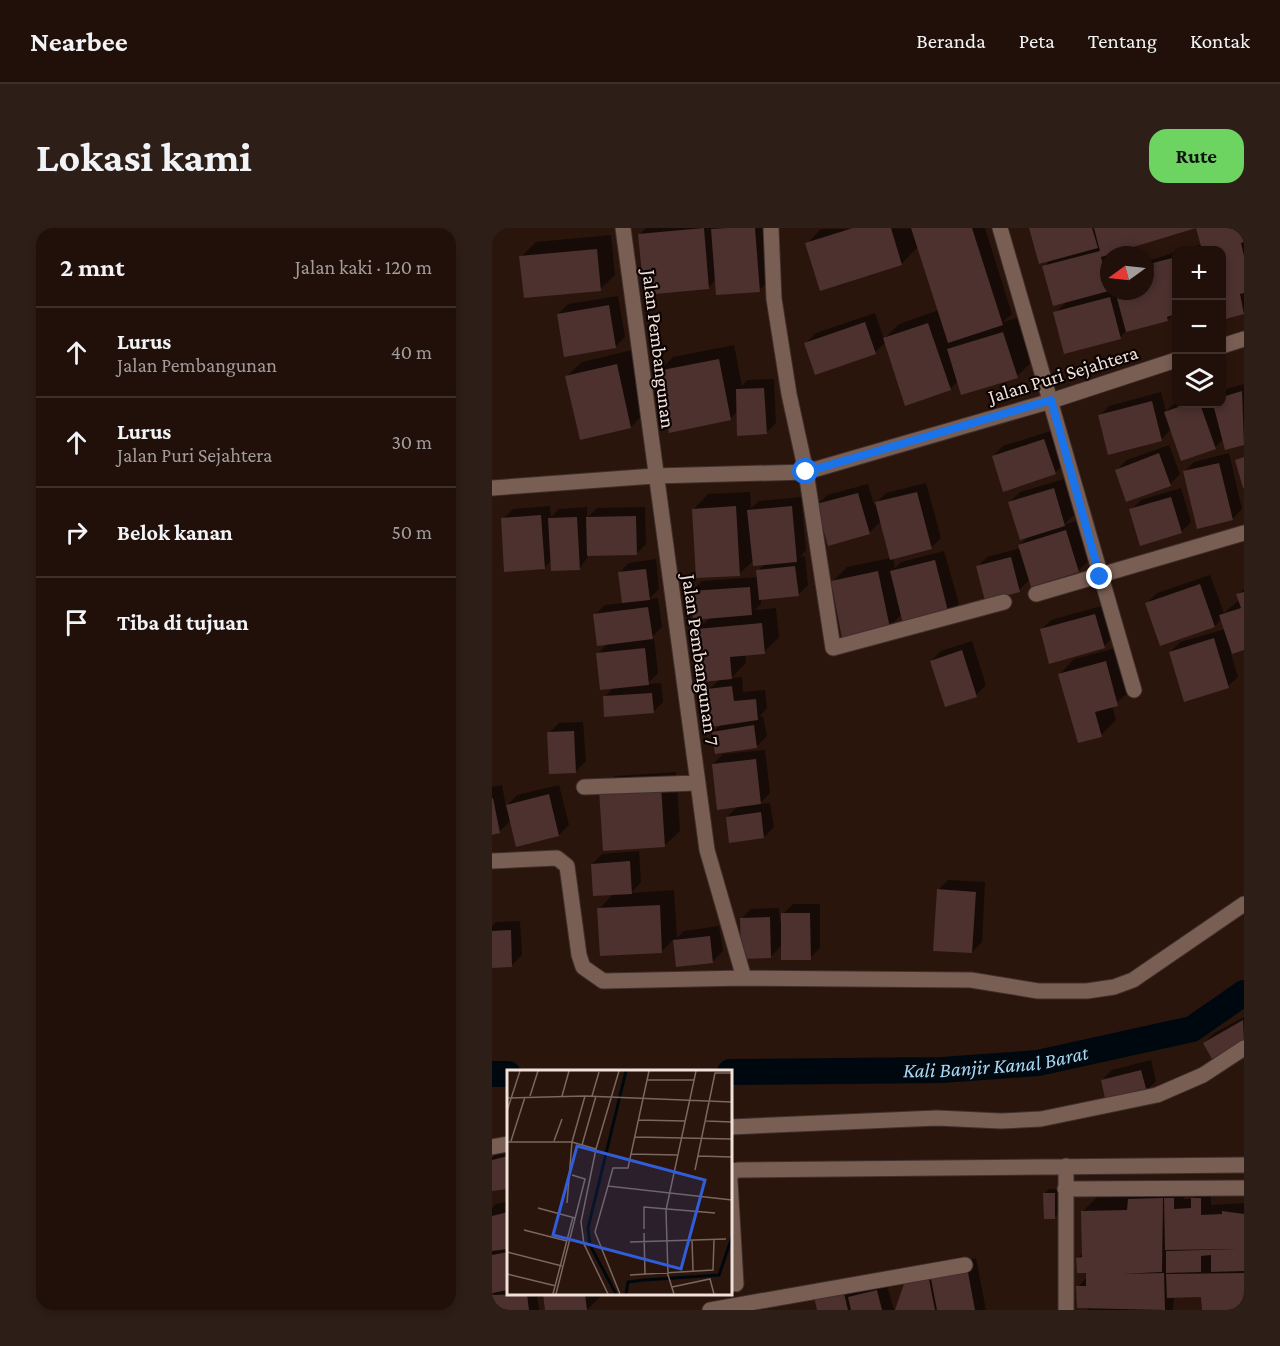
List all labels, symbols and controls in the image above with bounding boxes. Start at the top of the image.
text: Nearbee [30,26,128,57]
text: Beranda [916,29,986,53]
text: Peta [1019,29,1055,53]
text: Tentang [1088,29,1157,53]
text: Kontak [1190,29,1250,53]
button: Rute [1149,129,1244,183]
text: Lokasi kami [36,133,252,180]
north arrow [1100,246,1154,300]
map controls [1172,246,1226,408]
button: + [1172,246,1226,300]
text: 2 mnt [60,253,125,282]
text: Jalan kaki · 120 m [295,256,432,278]
street label: Jalan Pembangunan [637,266,680,430]
button: − [1172,300,1226,354]
text: Lurus [117,329,171,354]
icon: ahead [60,336,93,369]
text: 40 m [391,341,432,363]
street label: Jalan Puri Sejahtera [984,341,1141,409]
text: Jalan Pembangunan [117,354,277,376]
button: layers [1172,354,1226,408]
text: Lurus [117,419,171,444]
icon: ahead [60,426,93,459]
text: 30 m [391,431,432,453]
text: Jalan Puri Sejahtera [117,444,272,466]
route start [792,458,818,484]
icon: right [60,516,93,549]
text: Belok kanan [117,520,233,545]
text: 50 m [391,521,432,543]
route end [1086,563,1112,589]
street label: Jalan Pembangunan 7 [677,571,724,747]
icon: arrive [60,606,93,639]
text: Tiba di tujuan [117,610,249,635]
water label: Kali Banjir Kanal Barat [903,1040,1091,1082]
inset map [507,1070,732,1295]

